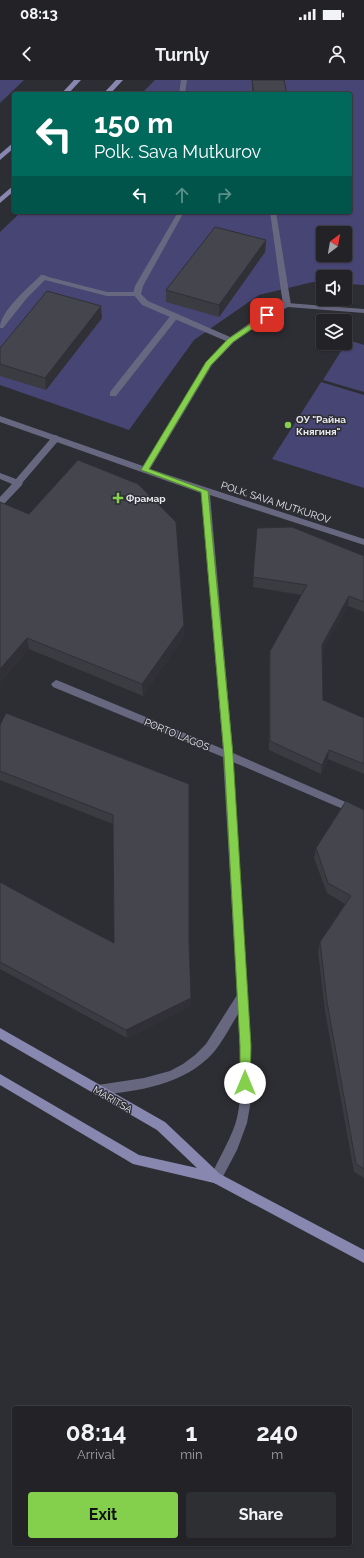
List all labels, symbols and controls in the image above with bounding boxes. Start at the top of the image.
text: 08:13 [20,5,58,23]
icon: back [16,43,38,65]
icon: person [326,43,348,65]
text: Turnly [155,44,209,65]
text: 150 m [94,107,173,140]
icon: left [28,108,80,160]
text: Polk. Sava Mutkurov [94,141,261,162]
icon: left [129,184,151,206]
icon: ahead [171,184,193,206]
icon: right [213,184,235,206]
north arrow [316,226,352,262]
map controls [316,226,352,350]
button: sound [316,270,352,306]
pin [250,298,284,332]
icon: arrive [256,304,278,326]
button: layers [316,314,352,350]
place label: ОУ "Райна Княгиня" [296,414,346,437]
marker: ОУ "Райна Княгиня" [283,420,293,430]
street label: POLK. SAVA MUTKUROV [220,480,332,525]
marker: Фрамар [113,493,123,503]
place label: Фрамар [126,493,166,504]
street label: PORTO LAGOS [143,716,211,753]
position arrow [224,1062,266,1104]
street label: MARITSA [91,1084,134,1115]
text: 08:14 [66,1418,126,1447]
text: 1 [185,1418,197,1447]
text: 240 [256,1418,298,1447]
text: Arrival [77,1447,115,1462]
text: min [180,1447,203,1462]
text: m [271,1447,283,1462]
button: Exit [28,1492,178,1538]
button: Share [186,1492,336,1538]

